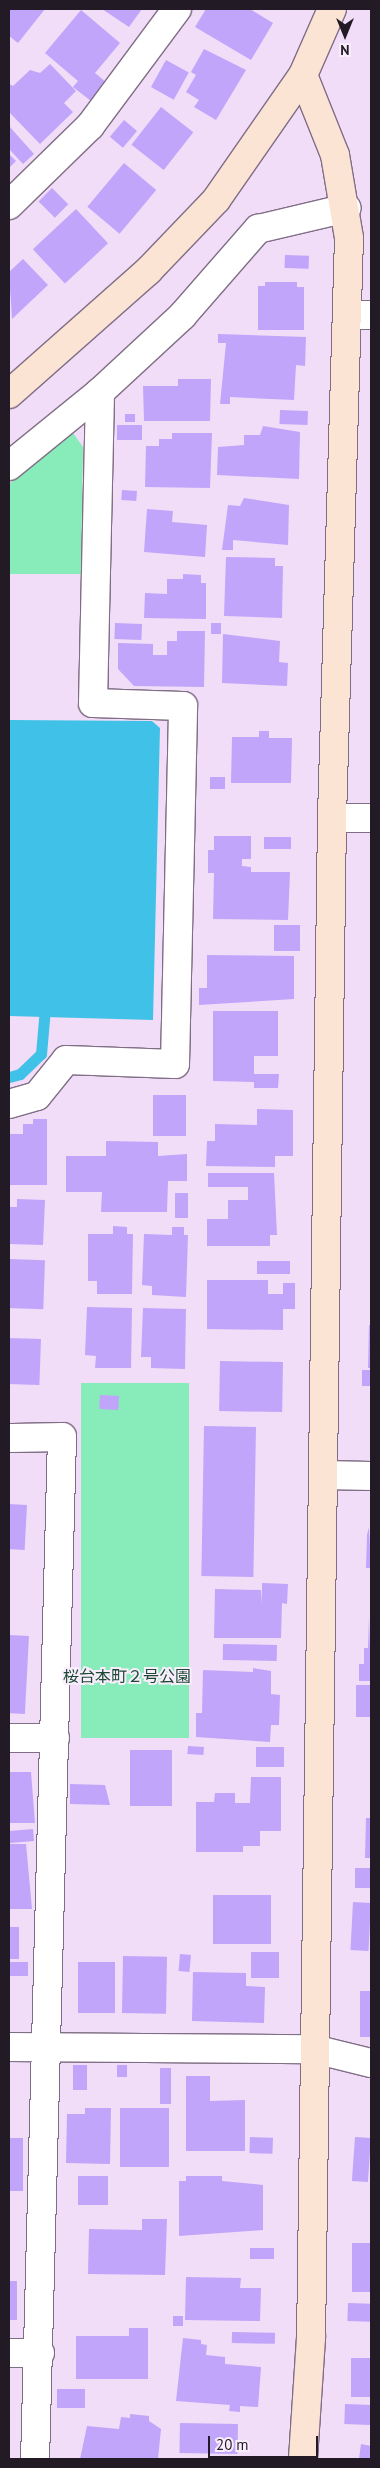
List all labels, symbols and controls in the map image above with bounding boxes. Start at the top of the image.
north arrow [320,10,370,60]
text: N [340,41,350,59]
park label: 桜台本町２号公園 [63,1666,191,1686]
scale bar [210,2426,320,2458]
text: 20 m [216,2435,249,2454]

